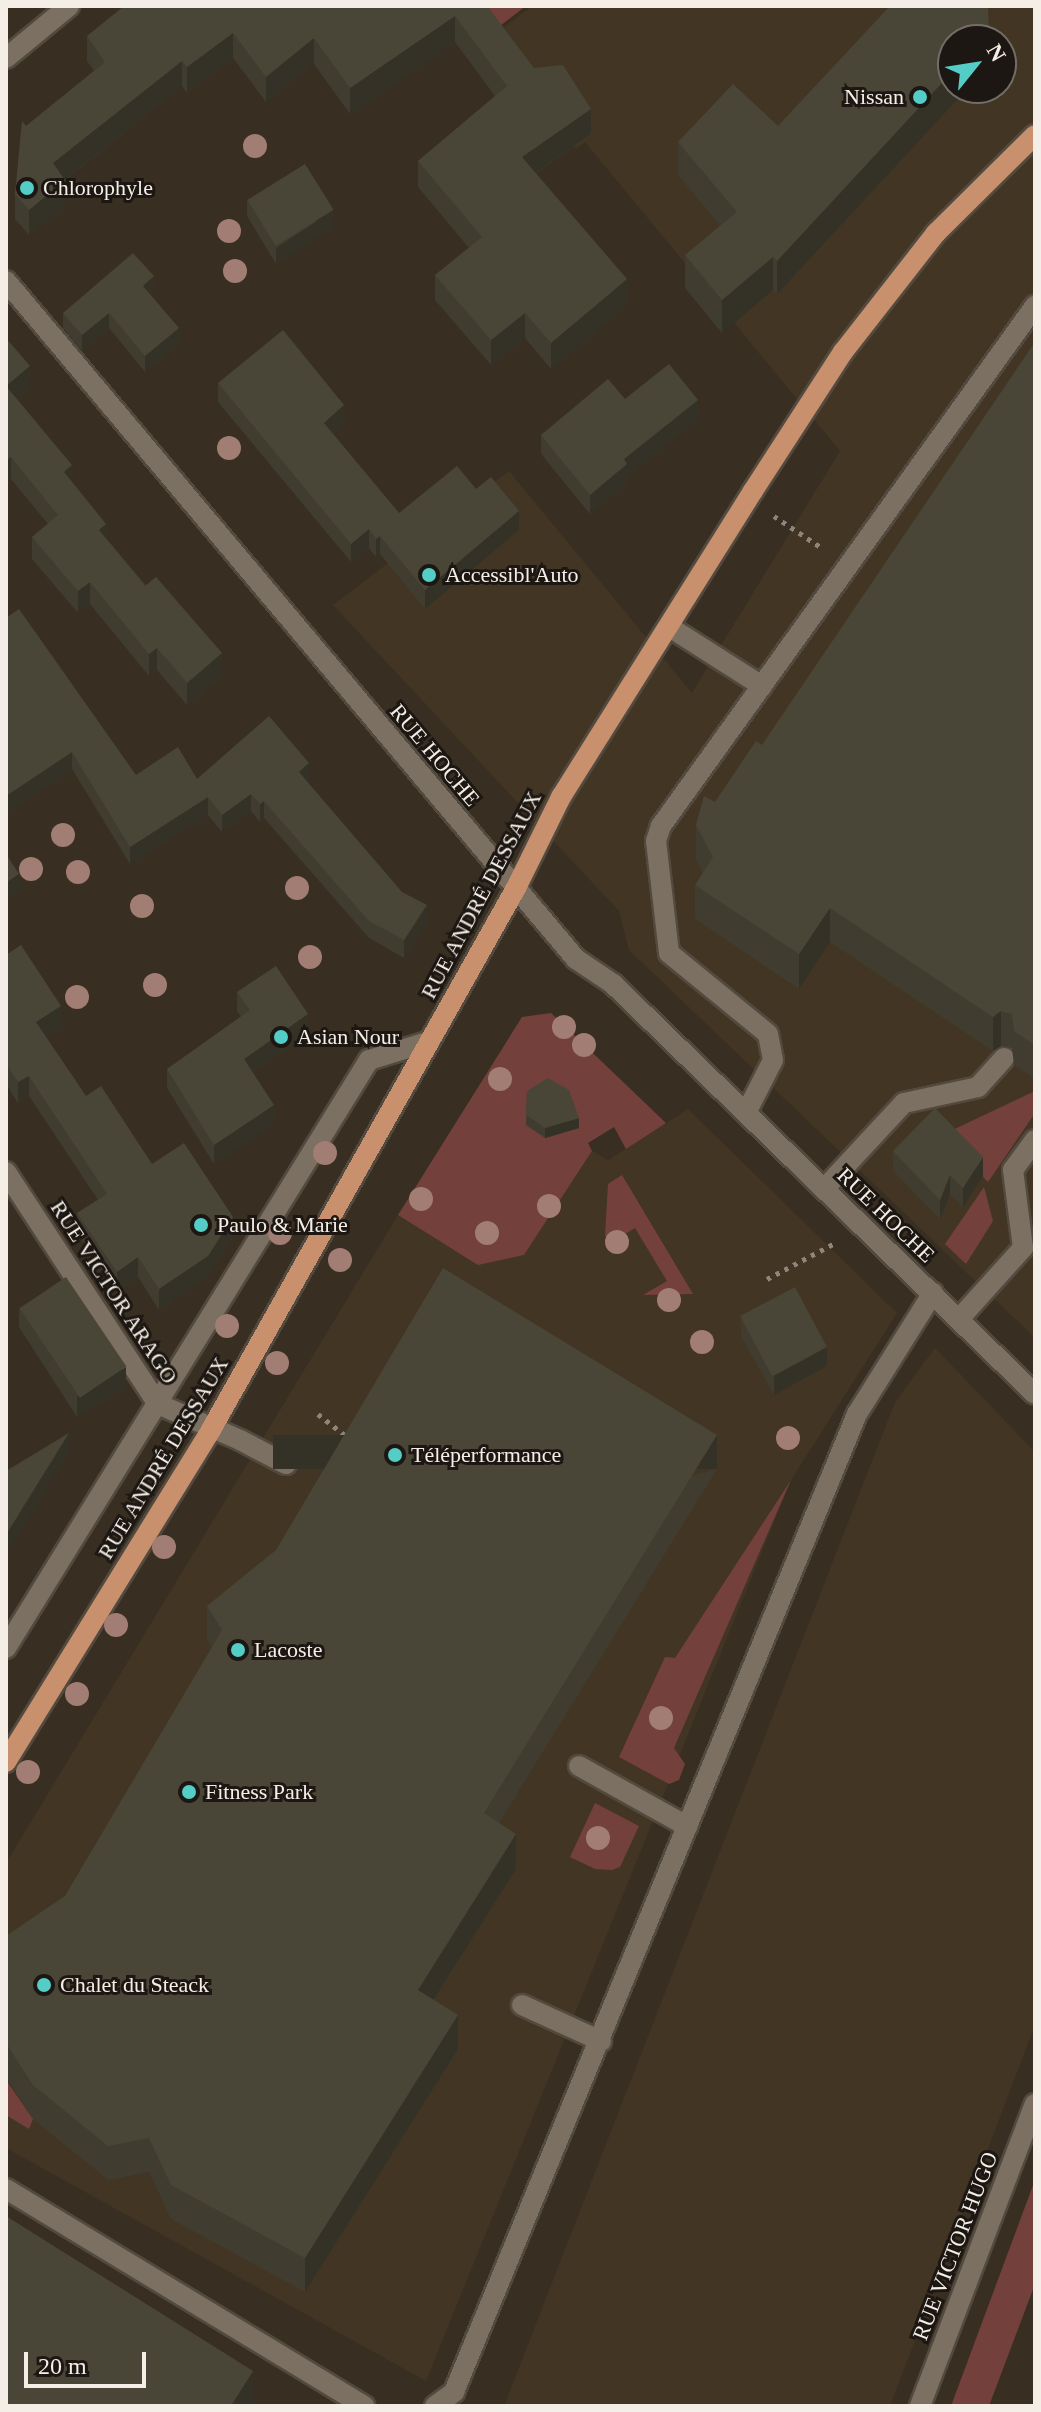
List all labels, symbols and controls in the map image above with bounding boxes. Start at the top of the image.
north arrow [937,24,1017,104]
text: N [982,40,1011,66]
place label: Nissan [844,84,904,110]
marker: Nissan [911,88,929,106]
place label: Chlorophyle [43,175,153,201]
marker: Chlorophyle [18,179,36,197]
place label: Accessibl'Auto [445,562,578,588]
marker: Accessibl'Auto [420,566,438,584]
street label: RUE HOCHE [385,699,485,811]
street label: RUE ANDRÉ DESSAUX [415,786,547,1004]
place label: Asian Nour [297,1024,399,1050]
marker: Asian Nour [272,1028,290,1046]
street label: RUE HOCHE [832,1162,940,1268]
street label: RUE VICTOR ARAGO [44,1195,184,1389]
place label: Paulo & Marie [217,1212,348,1238]
marker: Paulo & Marie [192,1216,210,1234]
street label: RUE ANDRÉ DESSAUX [92,1352,234,1564]
place label: Téléperformance [411,1442,561,1468]
marker: Téléperformance [386,1446,404,1464]
place label: Lacoste [254,1637,322,1663]
marker: Lacoste [229,1641,247,1659]
place label: Fitness Park [205,1779,313,1805]
marker: Fitness Park [180,1783,198,1801]
place label: Chalet du Steack [60,1972,209,1998]
marker: Chalet du Steack [35,1976,53,1994]
street label: RUE VICTOR HUGO [907,2148,1003,2344]
scale bar [28,2336,150,2386]
text: 20 m [38,2353,87,2379]

